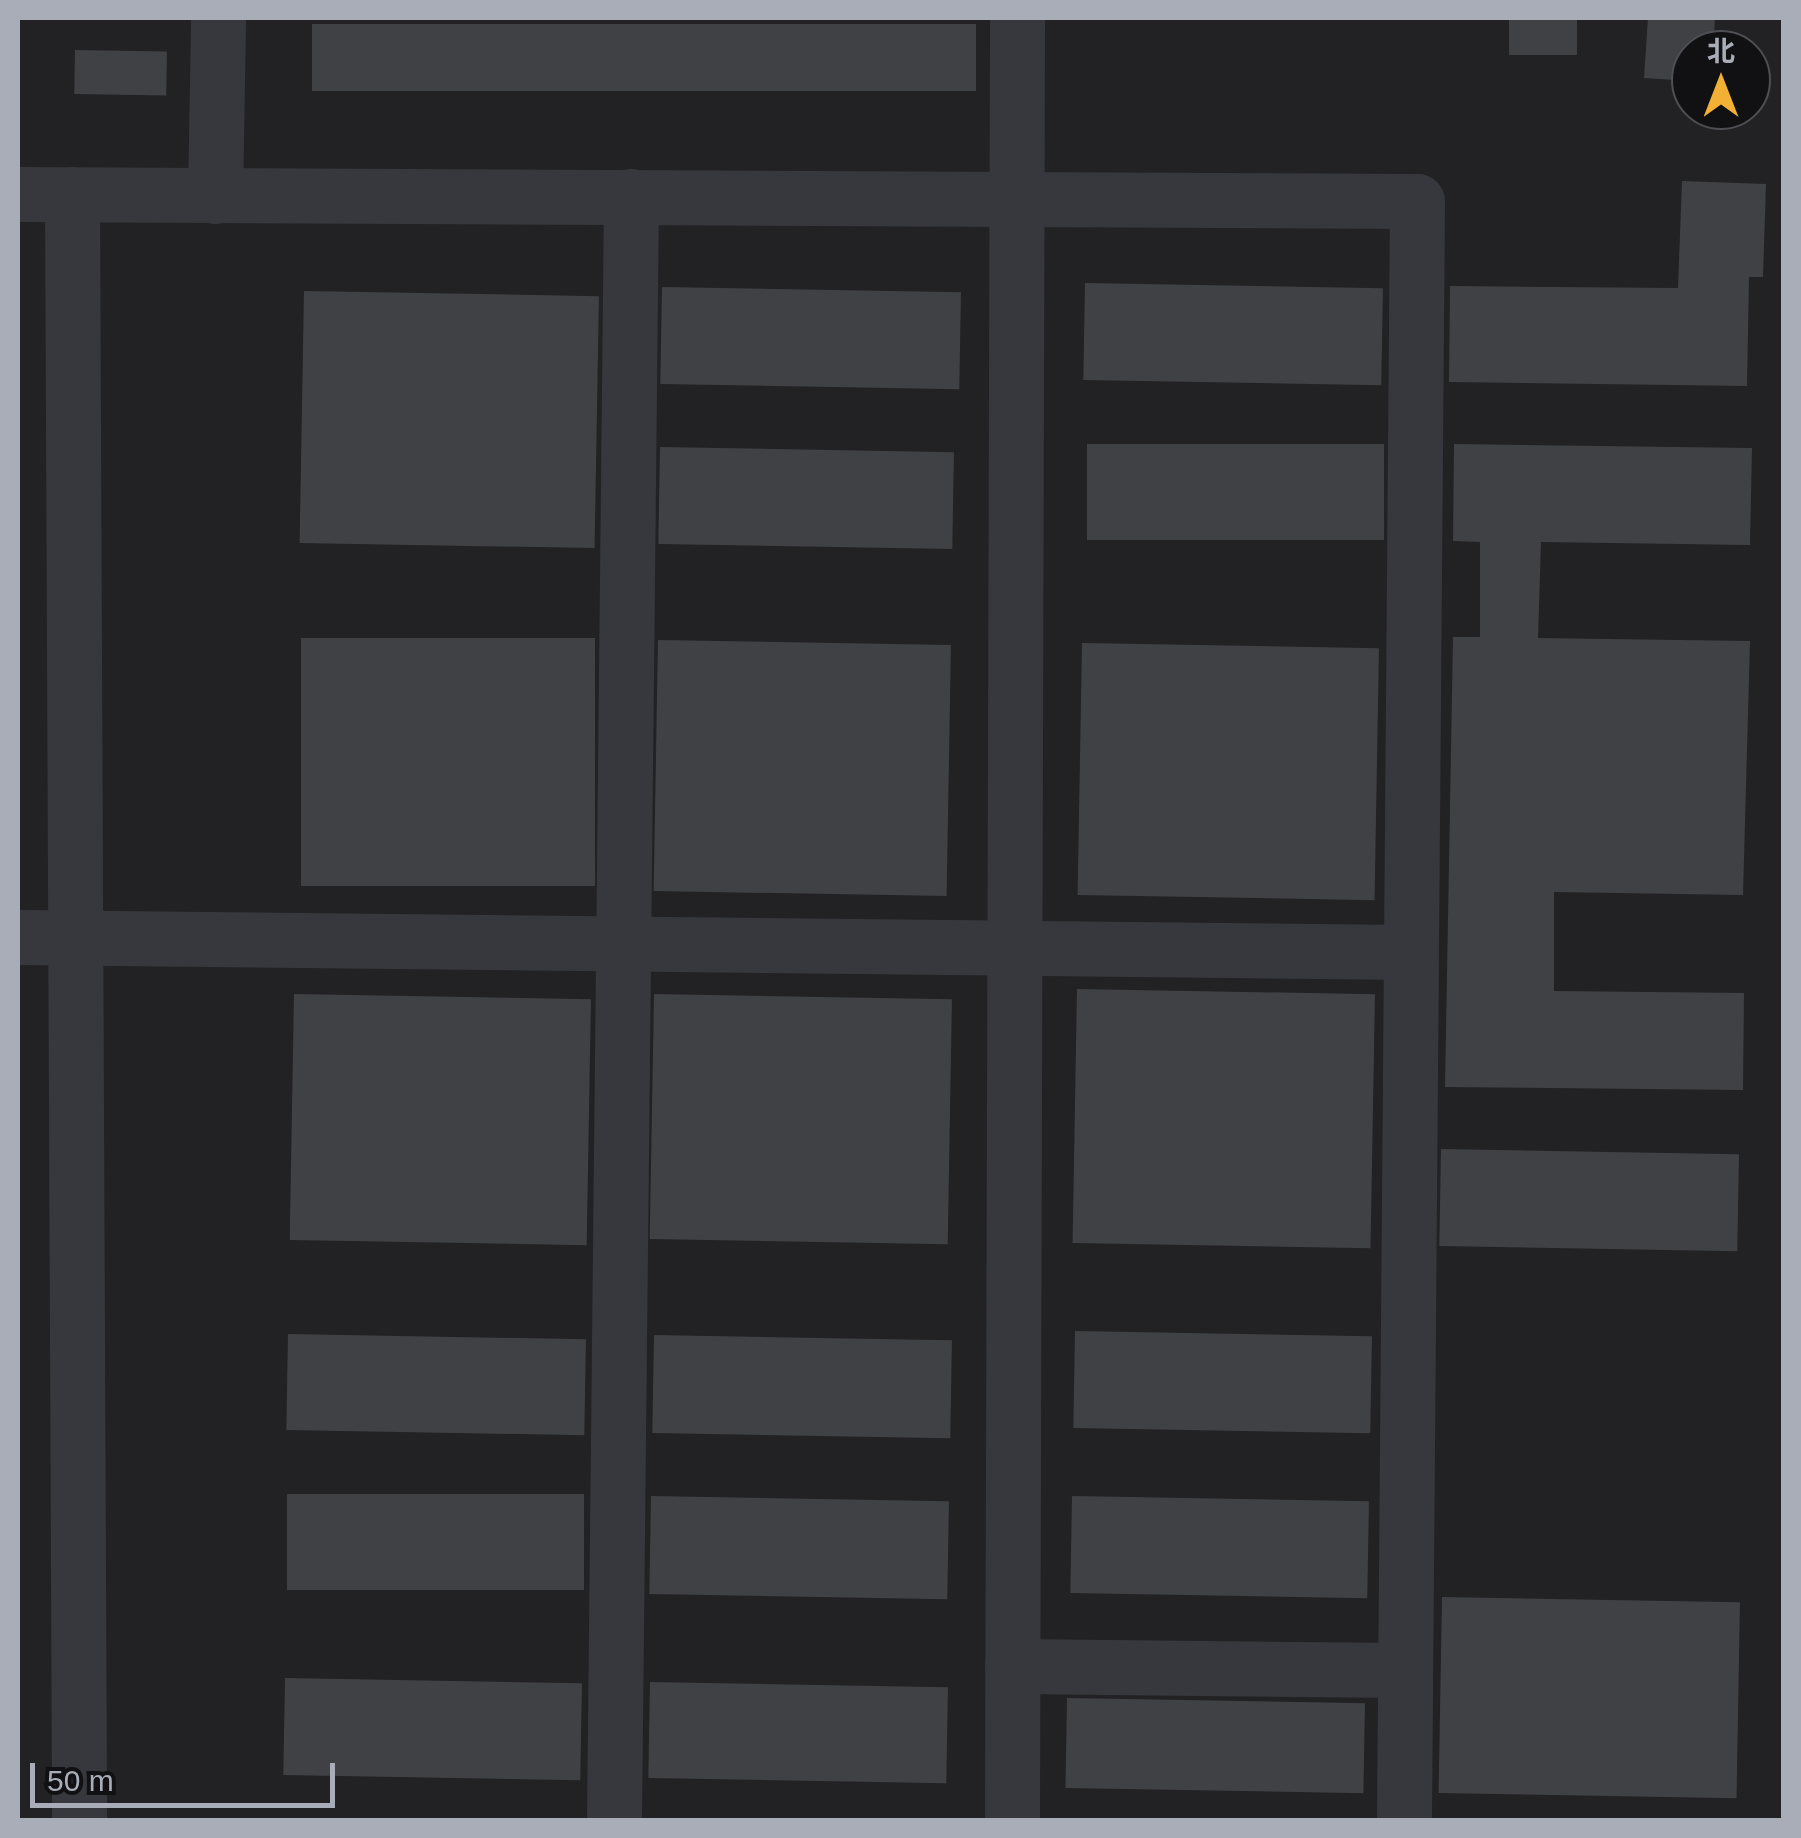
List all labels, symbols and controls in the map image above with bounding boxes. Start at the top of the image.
north arrow [1671,30,1771,130]
text: 北 [1707,36,1735,67]
scale bar [35,1743,340,1805]
text: 50 m [47,1764,114,1797]

